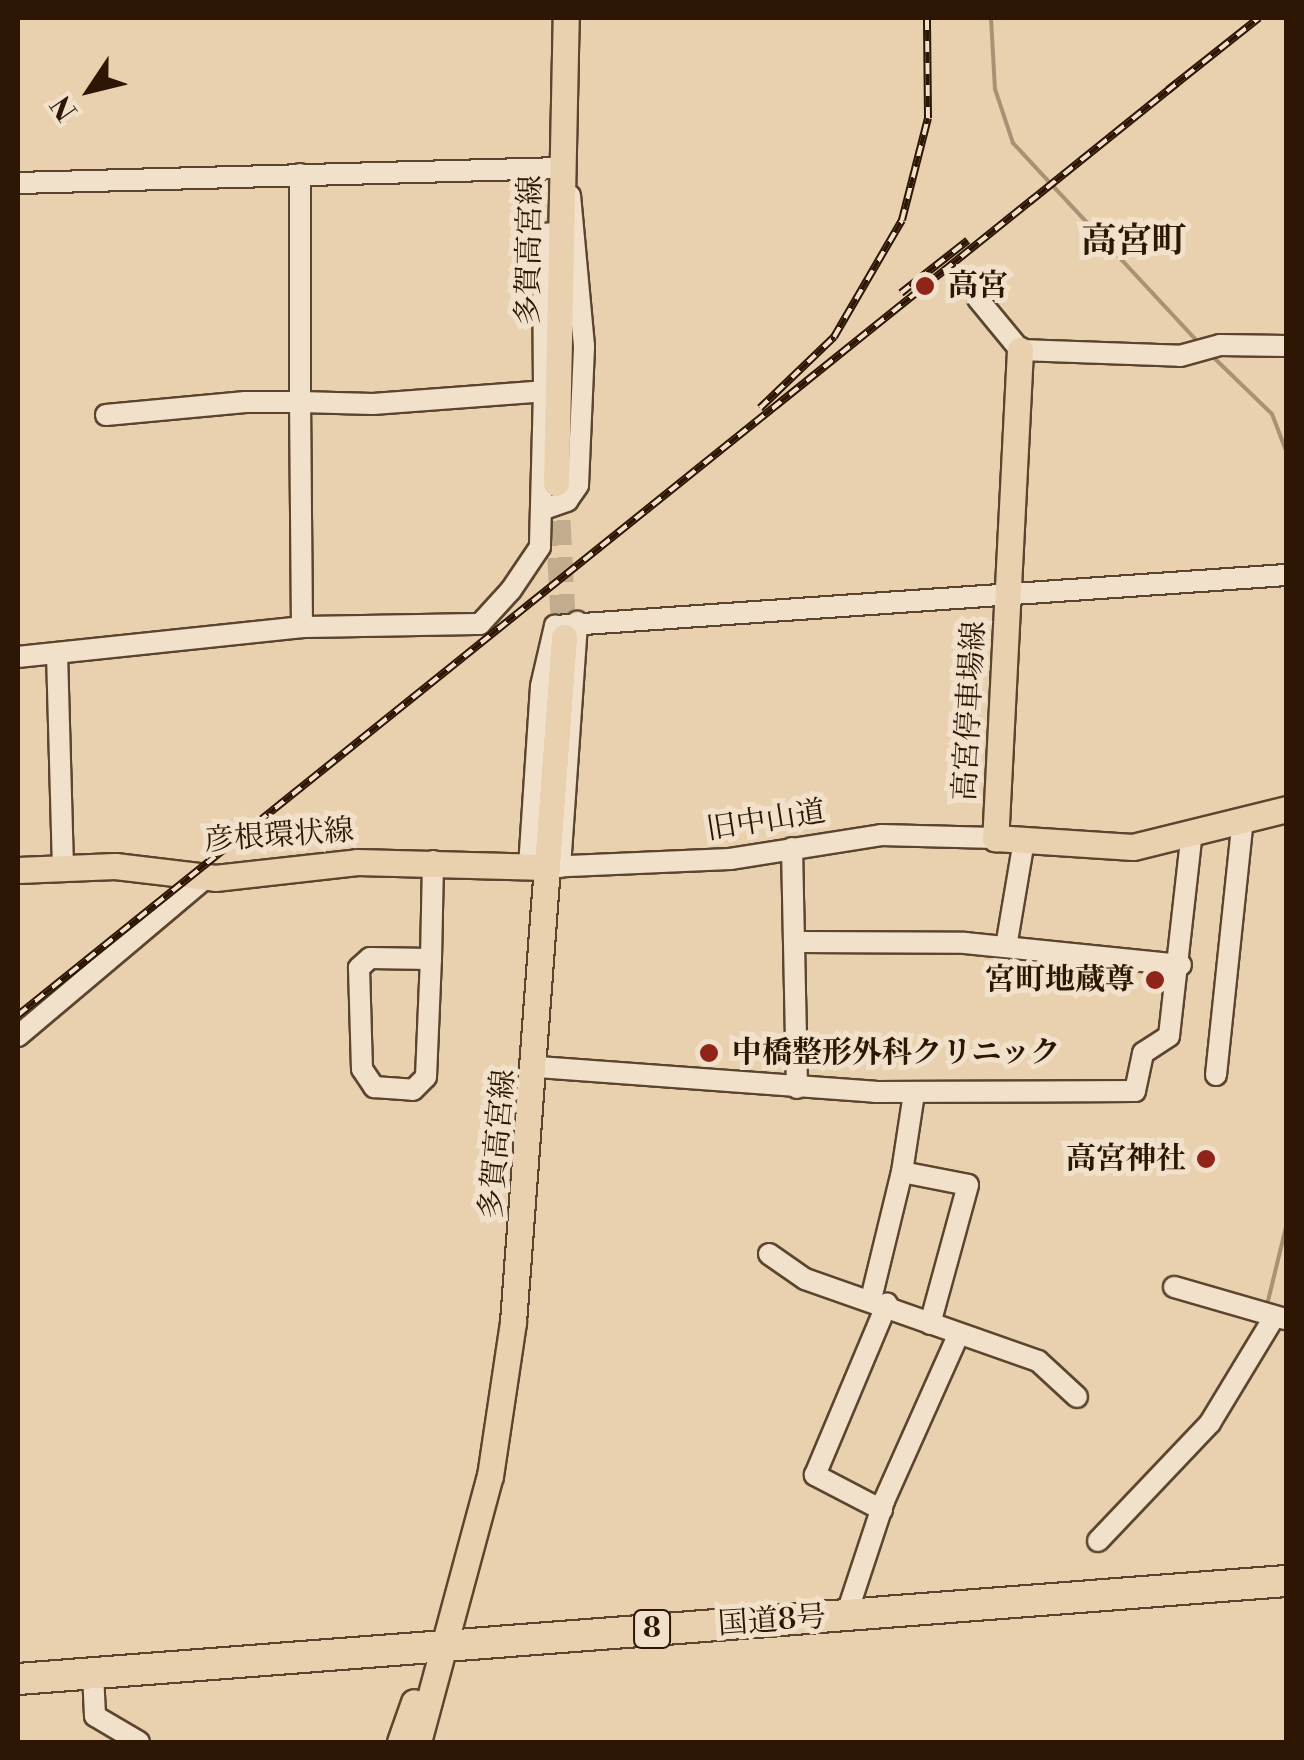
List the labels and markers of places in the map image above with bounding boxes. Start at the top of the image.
place label: 高宮 [948,268,1008,304]
marker: 高宮 [912,273,938,299]
place label: 宮町地蔵尊 [985,962,1135,998]
marker: 宮町地蔵尊 [1144,969,1166,991]
place label: 中橋整形外科クリニック [732,1035,1062,1071]
marker: 中橋整形外科クリニック [696,1040,722,1066]
place label: 高宮神社 [1066,1141,1186,1177]
marker: 高宮神社 [1195,1148,1217,1170]

